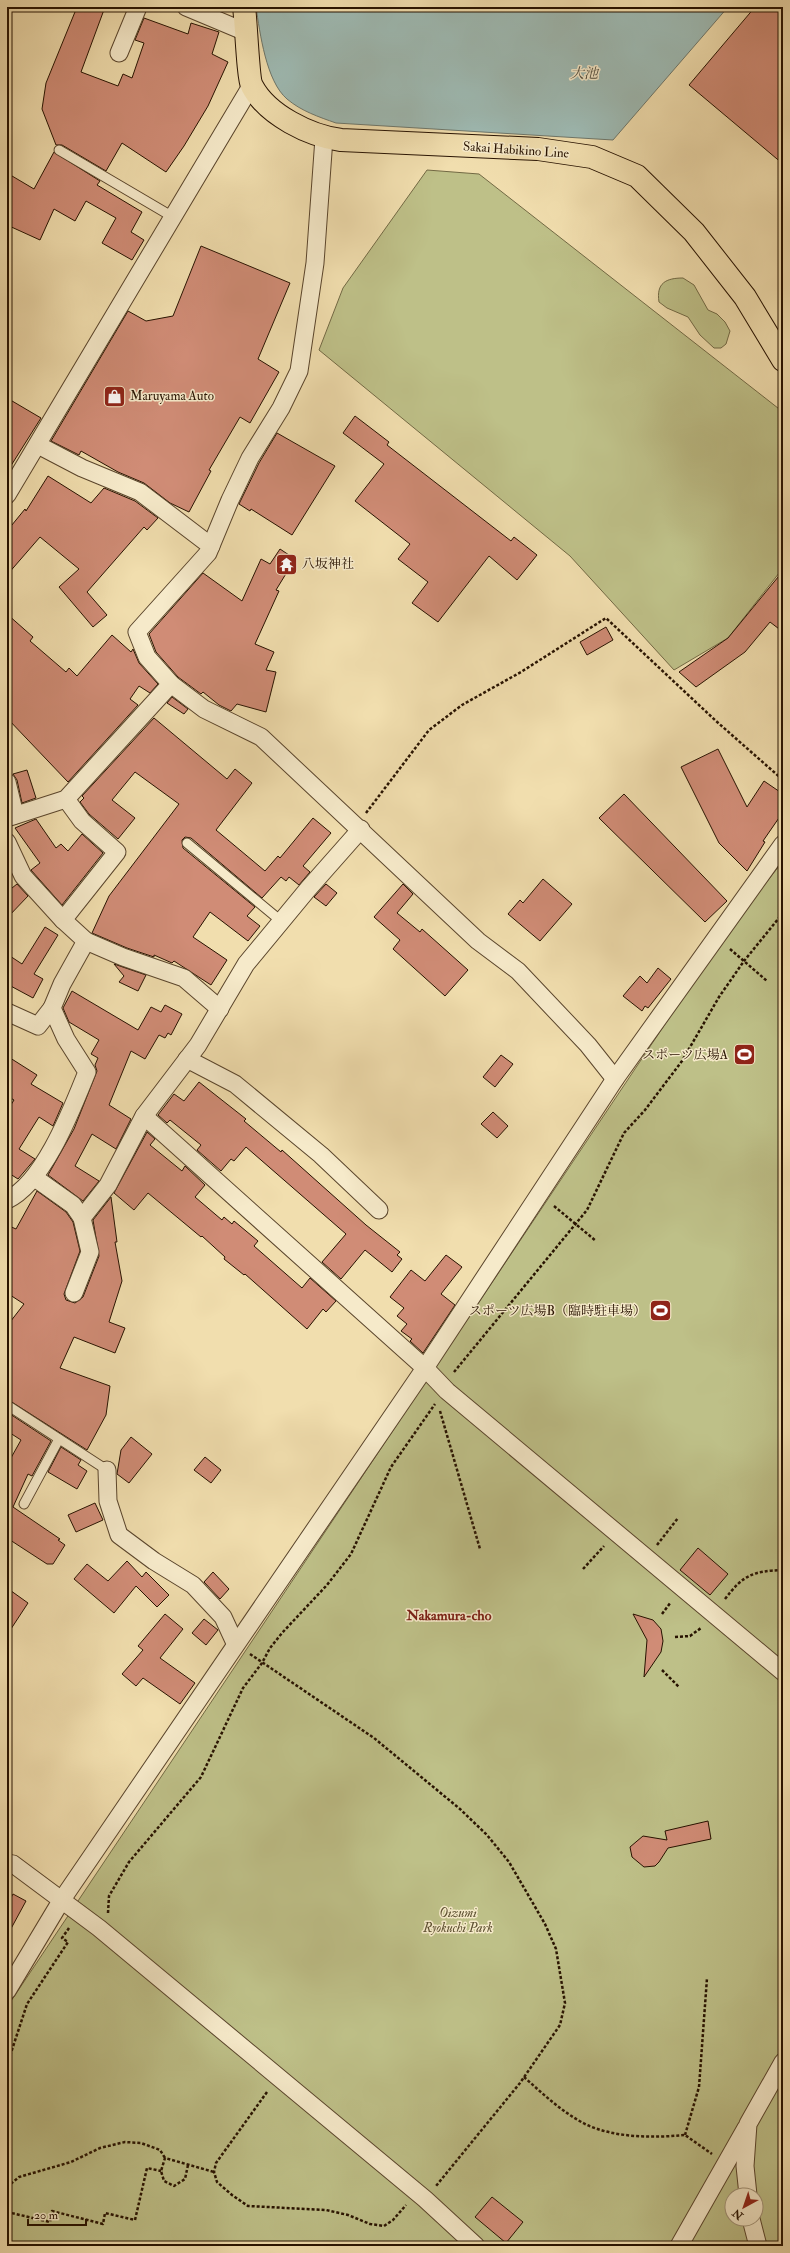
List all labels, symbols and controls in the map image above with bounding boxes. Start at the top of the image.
water label: 大池 [570,65,600,82]
street label: Sakai Habikino Line [462,138,570,162]
shop icon: Maruyama Auto [102,383,128,409]
place label: Maruyama Auto [130,388,214,405]
temple icon: 八坂神社 [274,551,300,577]
place label: 八坂神社 [302,556,354,572]
sports icon: スポーツ広場A [731,1042,757,1068]
place label: スポーツ広場A [642,1047,729,1063]
sports icon: スポーツ広場B（臨時駐車場） [648,1298,674,1324]
place label: スポーツ広場B（臨時駐車場） [469,1303,646,1319]
district label: Nakamura-cho [406,1607,492,1624]
park label: Oizumi Ryokuchi Park [422,1905,493,1936]
north arrow [724,2187,764,2227]
scale bar [28,2201,86,2227]
text: N [729,2205,747,2223]
text: 20 m [34,2208,59,2223]

